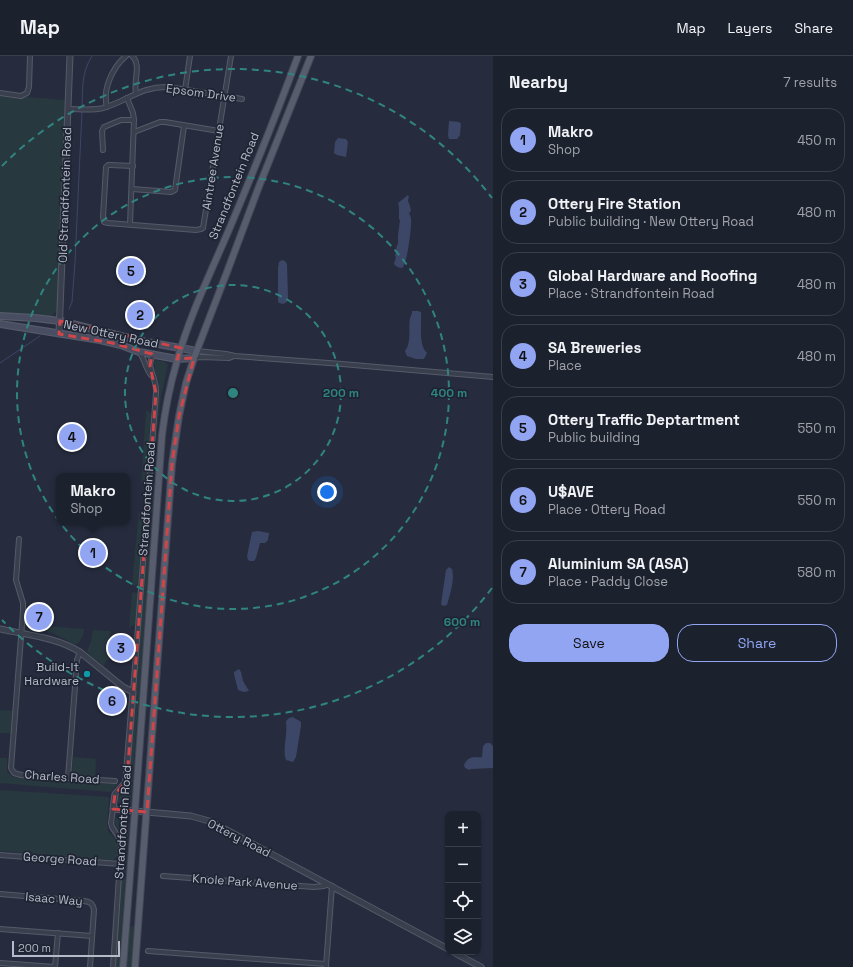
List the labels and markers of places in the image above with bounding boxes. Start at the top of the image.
pin: 5 [118,256,144,286]
pin: 2 [127,300,153,330]
centre of rings [226,386,240,400]
pin: 4 [59,422,85,452]
pin: 1 [80,538,106,568]
pin: 7 [26,602,52,632]
pin: 3 [108,633,134,663]
place label: Build-It Hardware [24,659,79,689]
marker: Build-It Hardware [82,669,92,679]
pin: 6 [99,686,125,716]

